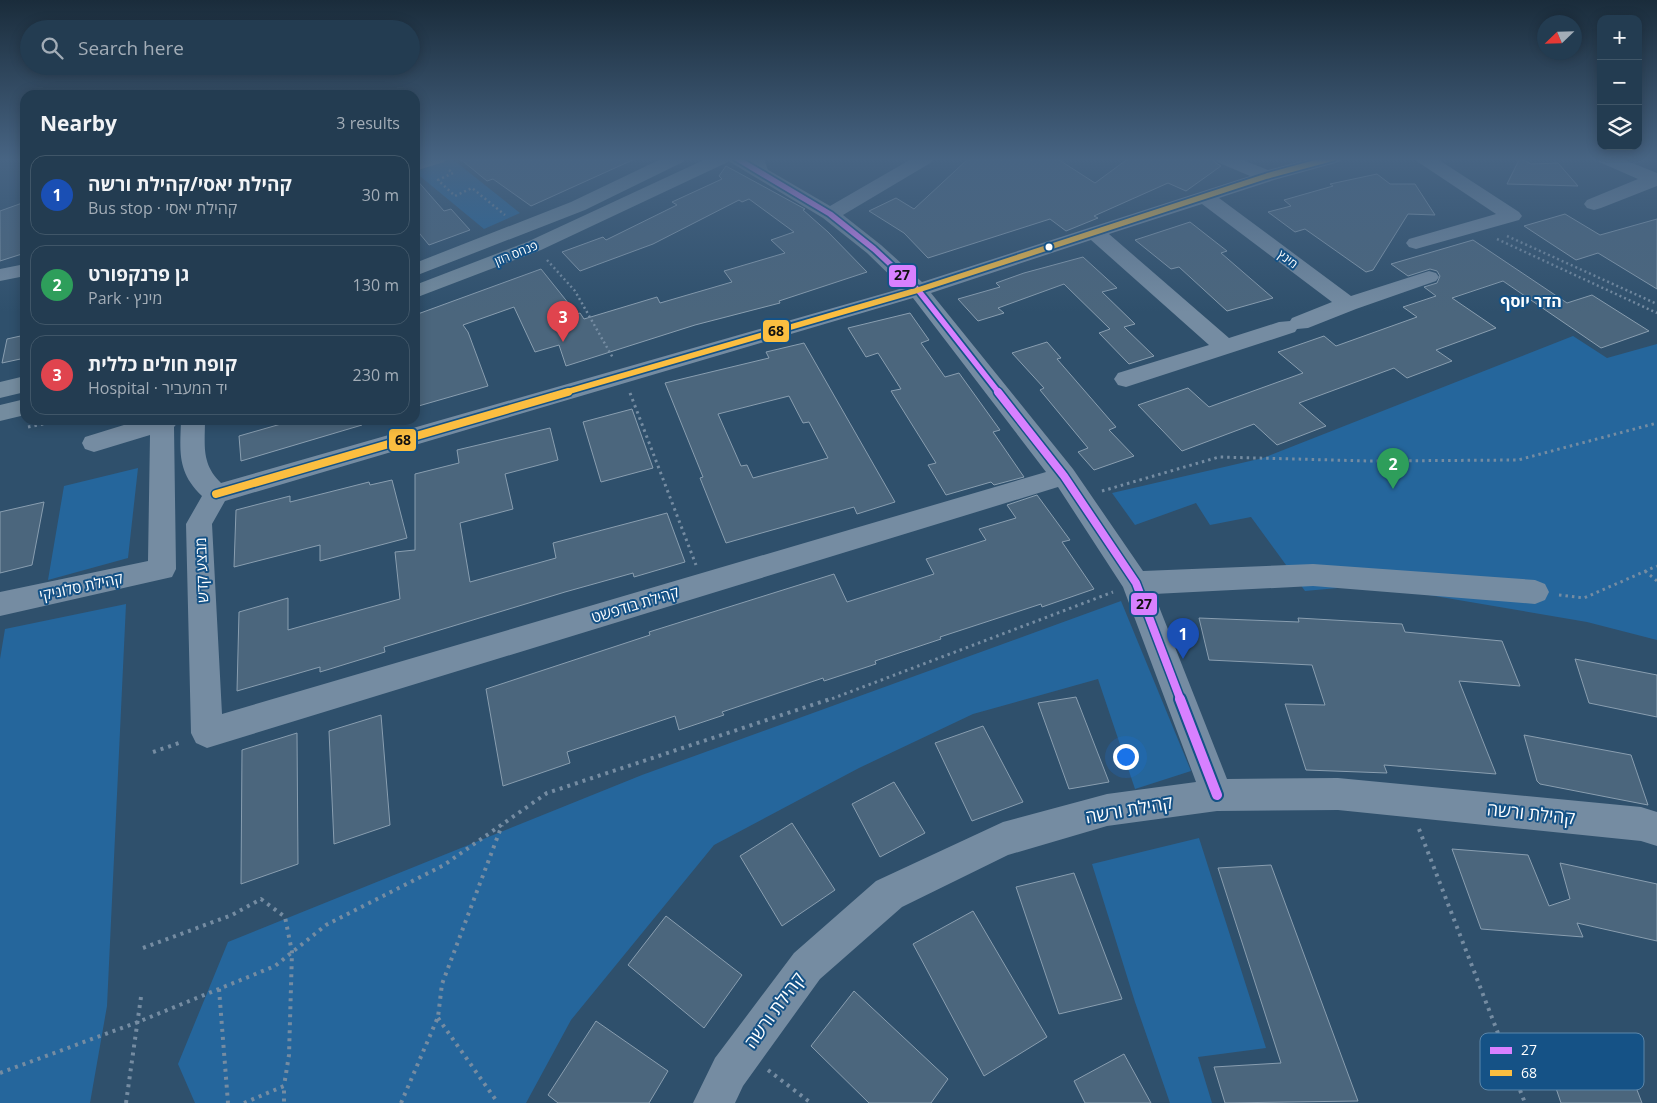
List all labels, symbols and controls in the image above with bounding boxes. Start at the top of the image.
north arrow [1537,15,1582,60]
map controls [1597,15,1642,150]
button: + [1597,15,1642,60]
search box [20,20,420,75]
icon: search [38,34,66,62]
text: Search here [78,35,184,61]
button: − [1597,60,1642,105]
button: layers [1597,105,1642,150]
text: Nearby [40,109,117,137]
text: 3 results [336,112,400,134]
text: קהילת יאסי/קהילת ורשה [88,171,292,197]
text: 1 [52,184,62,206]
text: 30 m [362,184,399,206]
text: Bus stop · קהילת יאסי [88,197,237,219]
street label: פנחס רוזן [492,237,540,269]
unlabelled marker [1044,242,1054,252]
street label: מינץ [1274,246,1302,272]
text: גן פרנקפורט [88,261,189,287]
line badge: 27 [888,264,917,288]
text: 27 [894,265,910,284]
text: 2 [52,274,62,296]
text: 130 m [353,274,399,296]
text: Park · מינץ [88,287,162,309]
district label: הדר יוסף [1500,290,1562,312]
pin: 3 [547,301,579,342]
line badge: 68 [762,319,790,343]
text: 68 [768,321,784,340]
text: קופת חולים כללית [88,351,237,377]
text: 3 [52,364,62,386]
text: 230 m [353,364,399,386]
text: Hospital · יד המעביר [88,377,228,399]
line badge: 68 [388,428,417,452]
text: 68 [395,430,411,449]
pin: 2 [1377,448,1409,489]
street label: מבצע קדש [190,537,212,603]
street label: קהילת סלוניקי [37,567,125,605]
street label: קהילת בודפשט [589,581,681,627]
line badge: 27 [1130,592,1158,616]
text: 27 [1136,594,1152,613]
pin: 1 [1167,618,1199,659]
your location [1113,744,1139,770]
street label: קהילת ורשה [1083,789,1175,829]
street label: קהילת ורשה [1486,796,1577,830]
street label: קהילת ורשה [738,967,810,1053]
legend [1480,1033,1644,1090]
text: 27 [1521,1040,1537,1059]
text: 68 [1521,1063,1537,1082]

